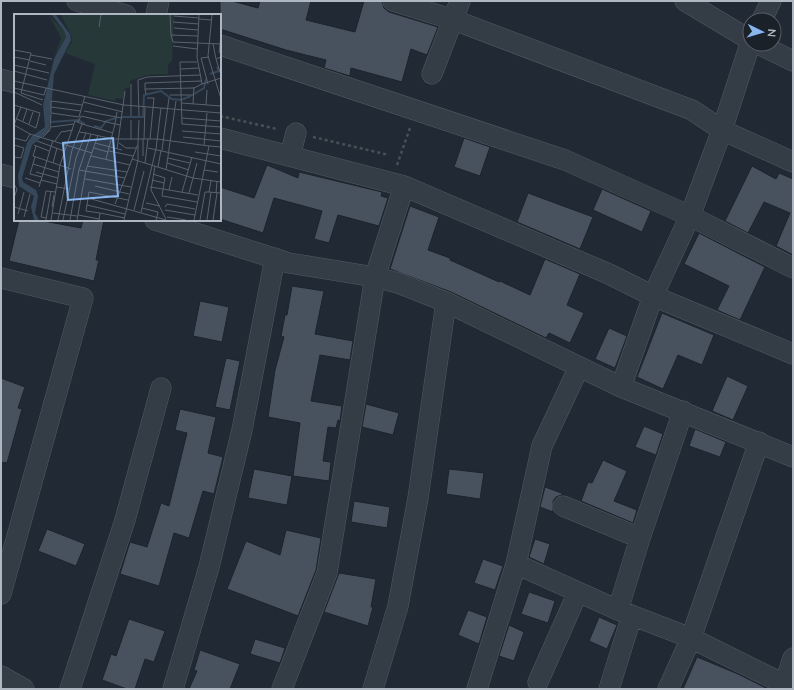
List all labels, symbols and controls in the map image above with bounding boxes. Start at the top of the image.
north arrow [742,12,782,52]
inset map [14,14,221,221]
text: N [764,28,779,38]

